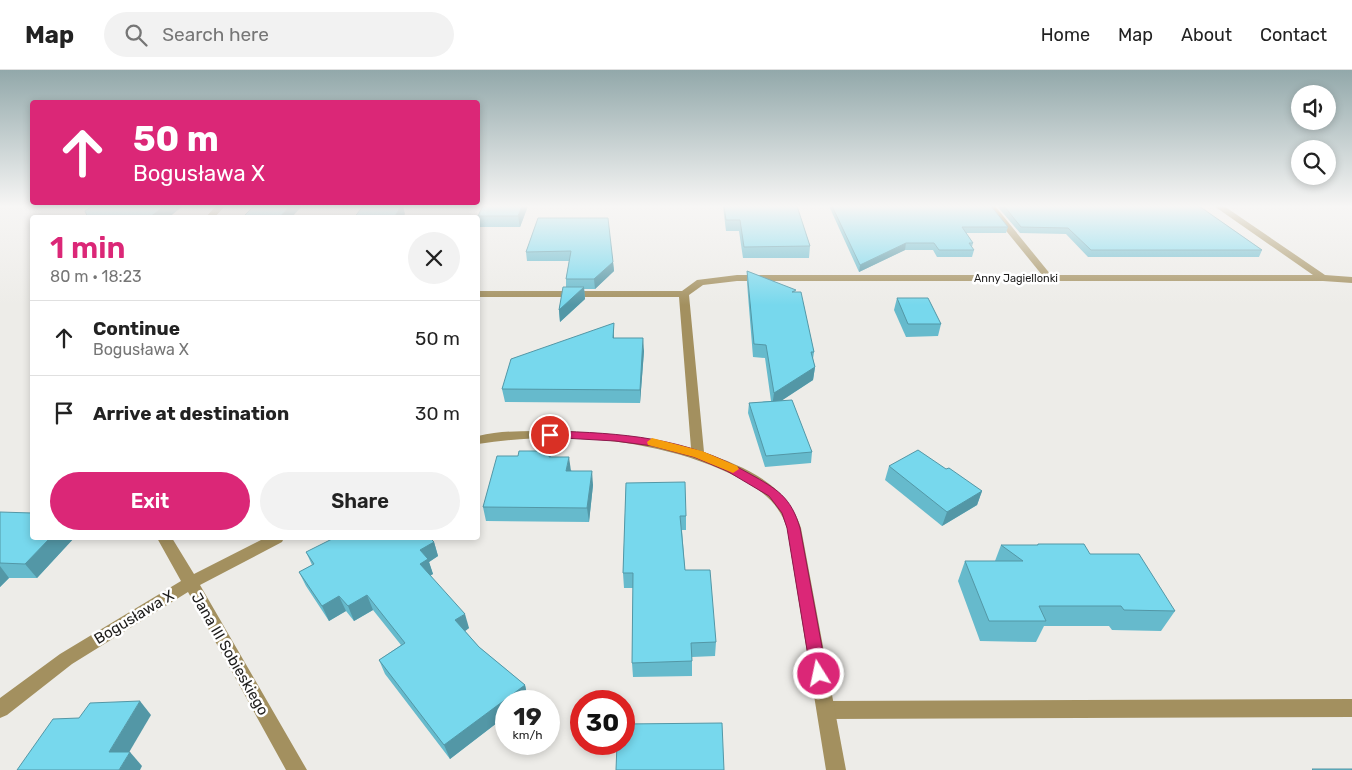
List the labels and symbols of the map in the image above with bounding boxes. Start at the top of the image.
street label: Anny Jagiellonki [974,272,1058,285]
pin [529,414,571,456]
street label: Bogusława X [91,586,178,648]
street label: Jana III Sobieskiego [188,589,272,719]
position arrow [792,647,844,699]
speed limit sign: 30 [570,690,635,755]

